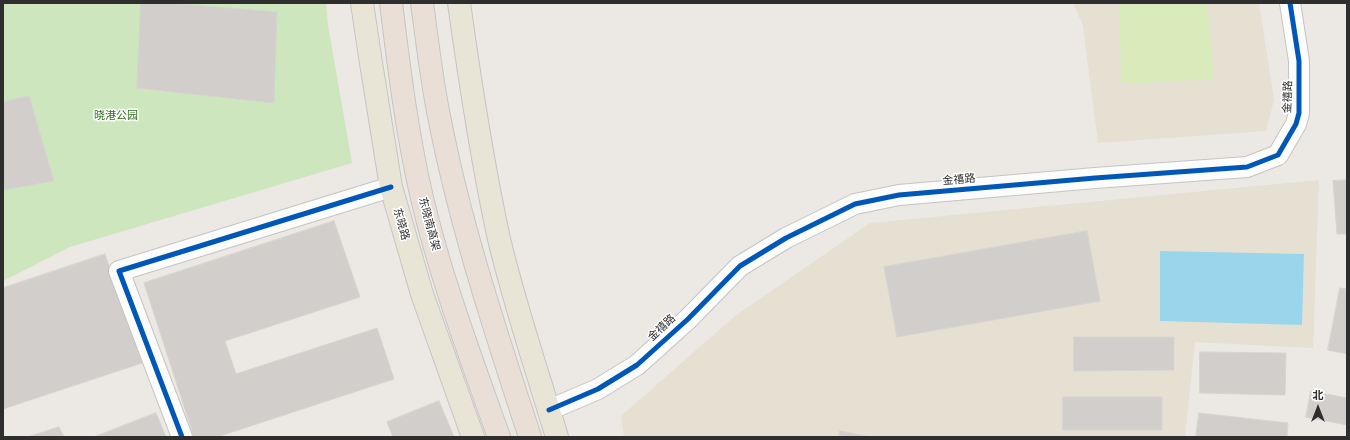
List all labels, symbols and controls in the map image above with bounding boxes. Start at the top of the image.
street label: 金禧路 [1281,80,1295,114]
park label: 晓港公园 [94,109,138,123]
street label: 金禧路 [942,172,976,188]
street label: 东晓南高架 [416,196,442,252]
street label: 东晓路 [390,206,412,242]
street label: 金禧路 [645,312,679,344]
north arrow [1298,388,1338,428]
text: 北 [1313,389,1324,402]

